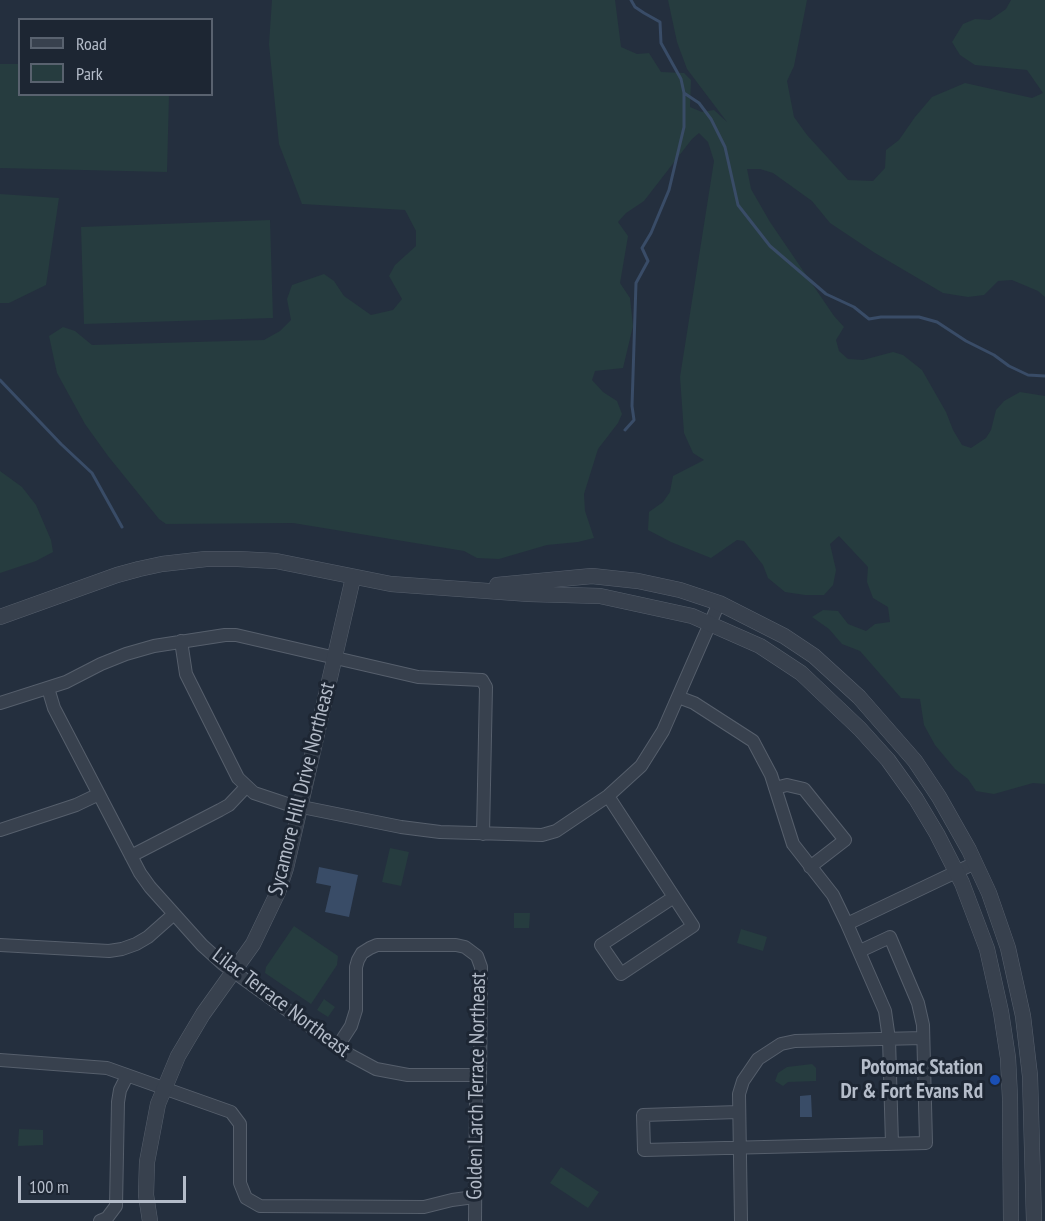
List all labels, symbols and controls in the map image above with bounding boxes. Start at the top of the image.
legend [18,18,213,96]
text: Road [76,32,107,55]
text: Park [76,62,103,85]
street label: Sycamore Hill Drive Northeast [263,680,341,898]
street label: Lilac Terrace Northeast [207,943,355,1063]
street label: Golden Larch Terrace Northeast [462,972,492,1200]
place label: Potomac Station Dr & Fort Evans Rd [841,1055,983,1105]
marker: Potomac Station Dr & Fort Evans Rd [988,1073,1002,1087]
scale bar [21,1164,189,1202]
text: 100 m [29,1175,69,1198]

